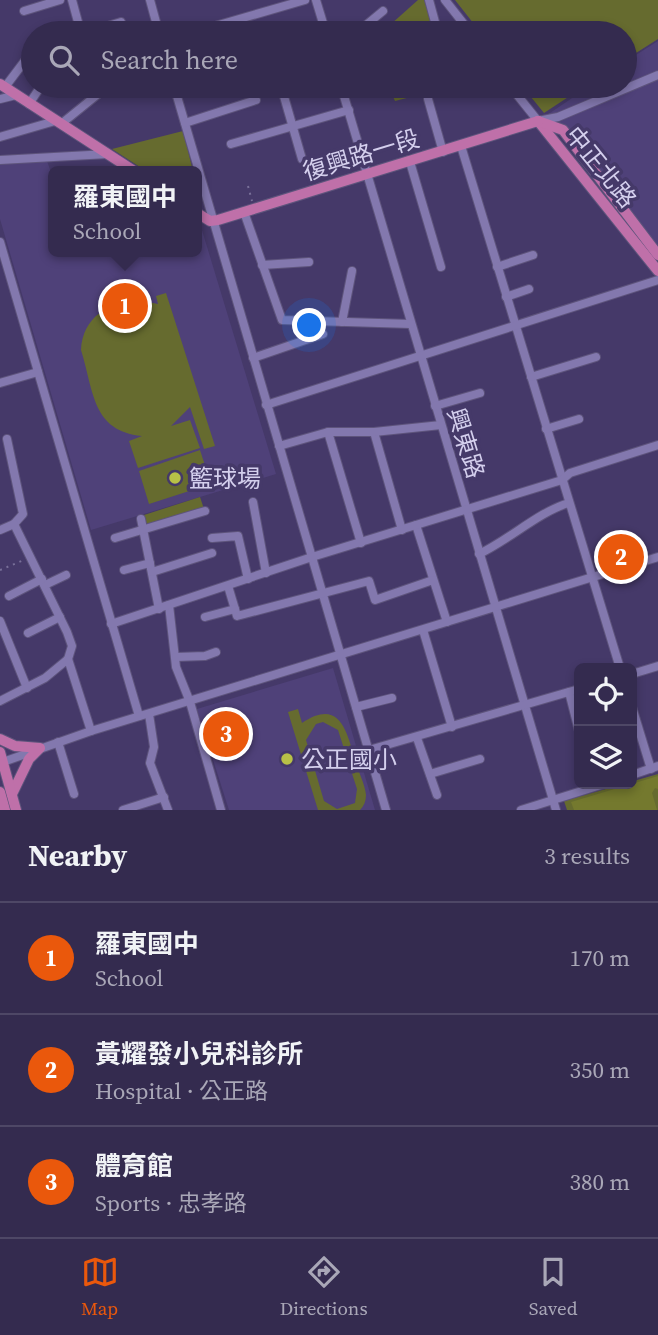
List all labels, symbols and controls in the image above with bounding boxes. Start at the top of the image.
search box [21,21,637,98]
icon: search [45,41,83,79]
text: Search here [101,42,238,78]
street label: 中正北路 [558,119,644,215]
street label: 復興路一段 [299,122,423,188]
popup [48,166,202,257]
text: 羅東國中 [73,179,177,215]
text: School [73,215,141,247]
pin: 1 [102,280,148,332]
your location [292,308,326,342]
street label: 興東路 [440,404,492,482]
place label: 籃球場 [189,462,261,495]
marker: 籃球場 [167,470,183,486]
pin: 2 [598,531,644,583]
map controls [574,663,637,789]
button: locate [574,663,637,726]
pin: 3 [203,708,249,760]
button: layers [574,726,637,789]
place label: 公正國小 [301,743,397,776]
marker: 公正國小 [279,751,295,767]
text: Nearby [28,835,127,876]
text: 3 results [544,840,630,872]
text: 羅東國中 [95,926,199,962]
text: 1 [45,942,57,974]
text: 170 m [569,942,630,974]
text: School [95,962,163,994]
text: 黃耀發小兒科診所 [95,1036,303,1072]
text: 2 [45,1054,57,1086]
text: 350 m [569,1054,630,1086]
text: Hospital · 公正路 [95,1075,268,1107]
text: 體育館 [95,1148,173,1184]
text: 3 [45,1166,57,1198]
text: 380 m [569,1166,630,1198]
text: Sports · 忠孝路 [95,1187,247,1219]
tab: Map [81,1253,119,1321]
tab: Directions [280,1253,368,1321]
tab: Saved [529,1253,577,1321]

